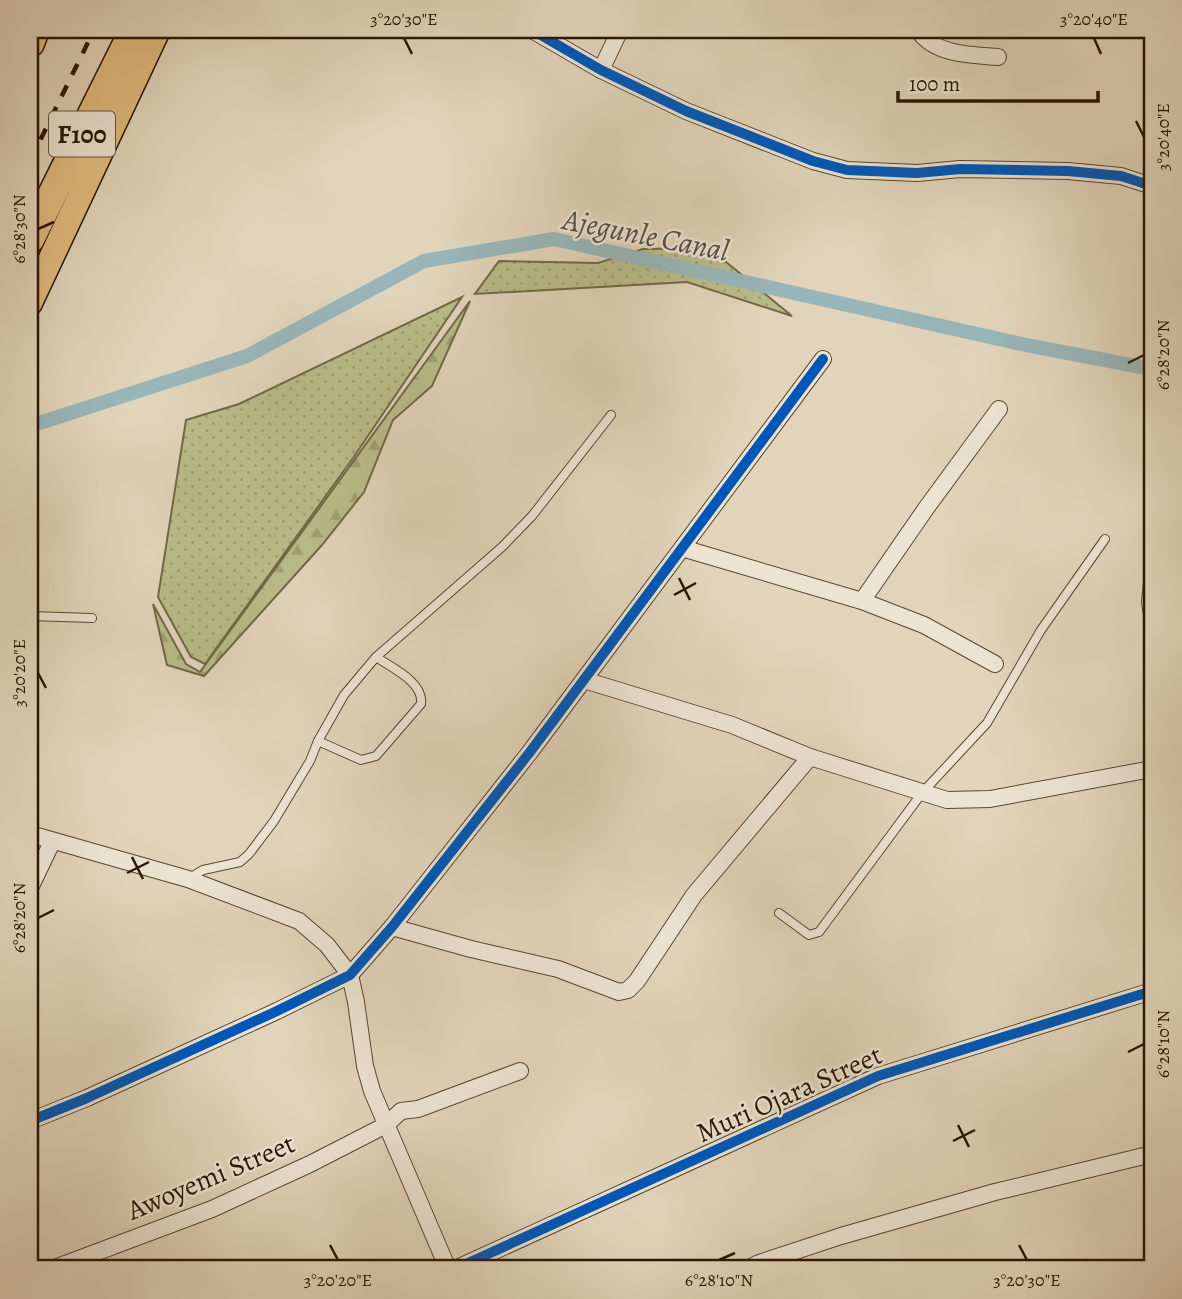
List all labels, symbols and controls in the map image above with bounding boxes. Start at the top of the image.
text: 3°20'30"E [370,7,438,31]
text: 3°20'40"E [1060,7,1128,31]
scale bar [898,60,1098,104]
text: 100 m [909,70,960,98]
text: 3°20'40"E [1151,103,1175,171]
road number: F100 [49,111,115,156]
text: 6°28'30"N [7,194,31,264]
water label: Ajegunle Canal [558,199,733,271]
text: 6°28'20"N [1151,320,1175,390]
text: 3°20'20"E [7,639,31,707]
text: 6°28'20"N [7,883,31,953]
text: 6°28'10"N [1151,1010,1175,1078]
street label: Muri Ojara Street [690,1036,888,1152]
street label: Awoyemi Street [120,1125,301,1230]
text: 3°20'20"E [304,1268,372,1292]
text: 6°28'10"N [685,1268,753,1292]
text: 3°20'30"E [993,1268,1061,1292]

